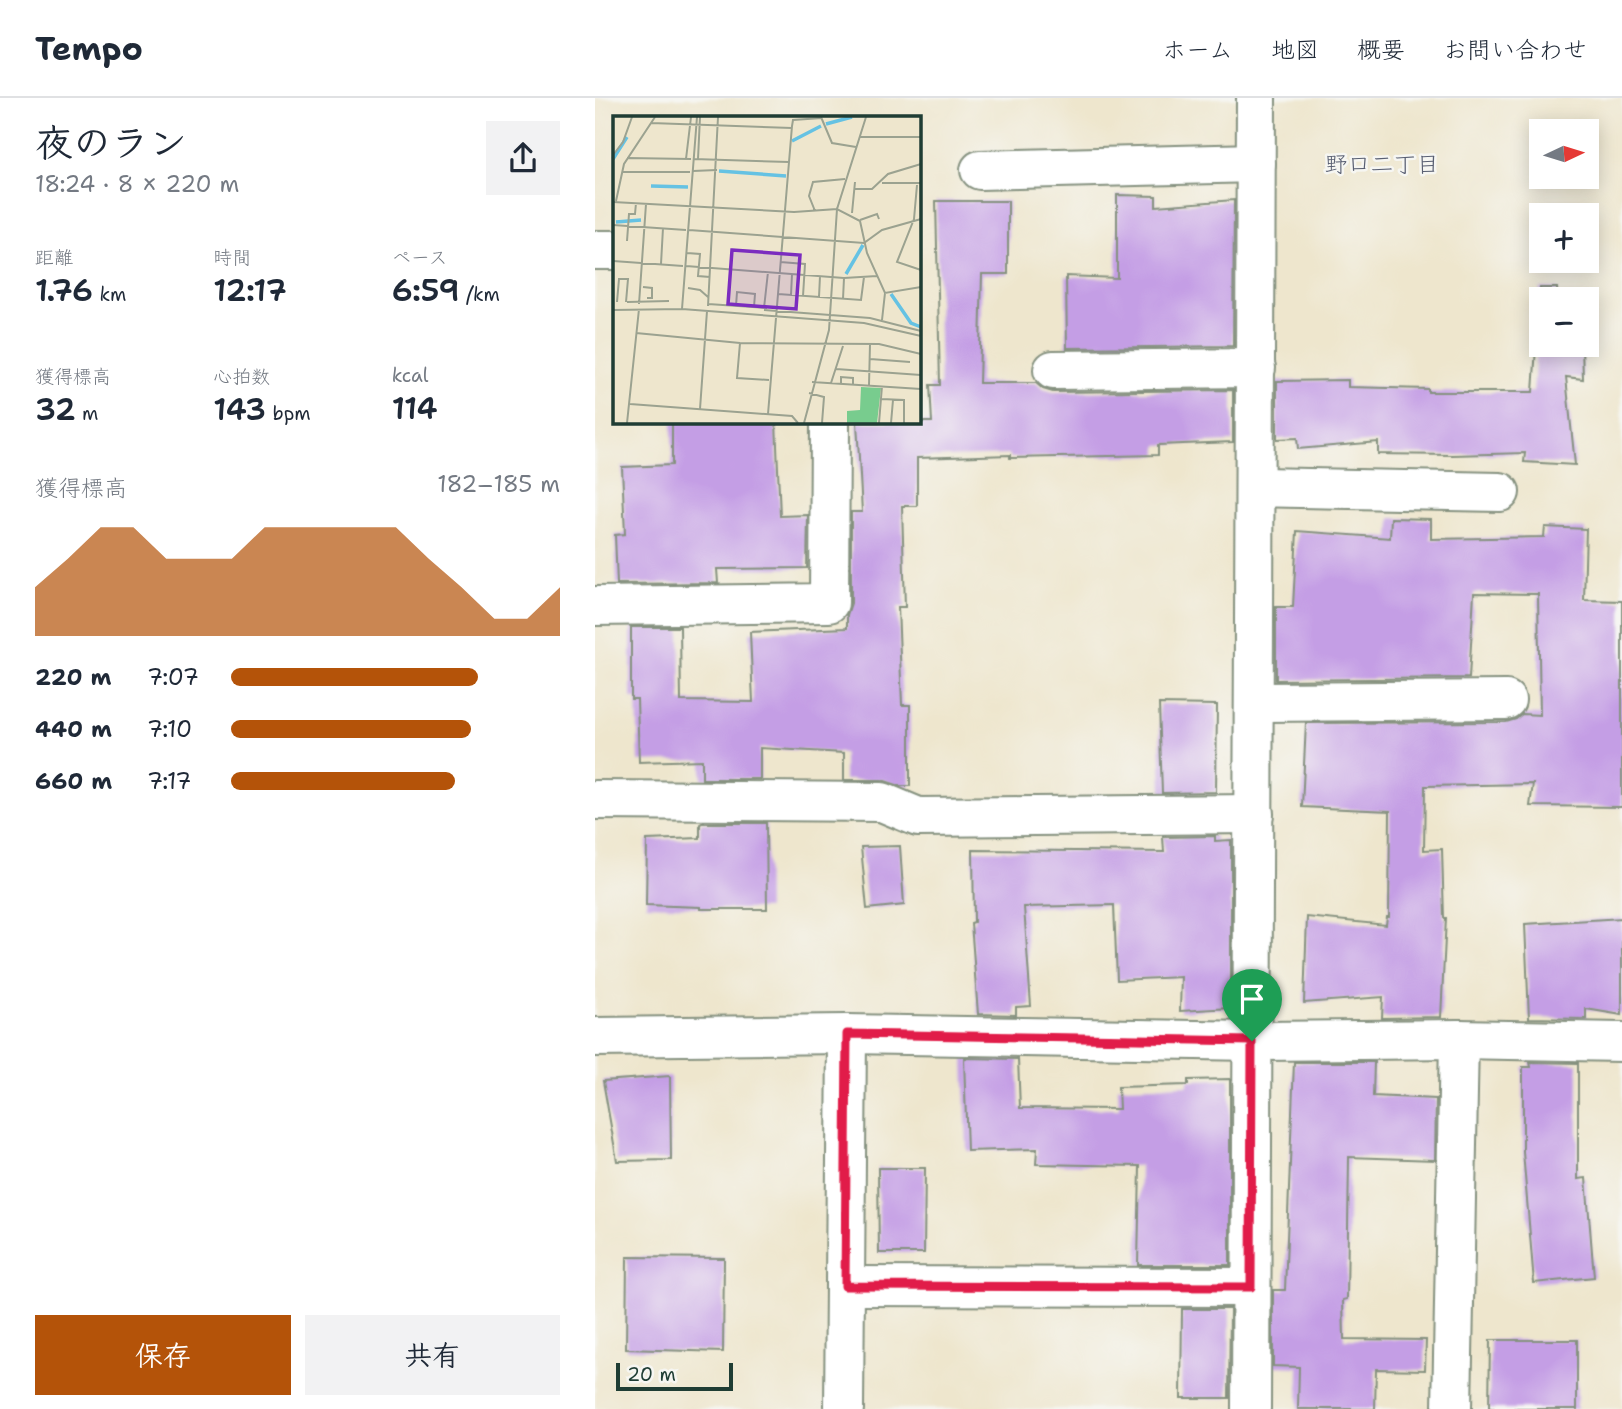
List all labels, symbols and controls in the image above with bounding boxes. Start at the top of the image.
text: Tempo [35,26,143,71]
text: ホーム [1162,34,1233,66]
text: 地図 [1271,34,1319,66]
text: 概要 [1357,34,1405,66]
text: お問い合わせ [1443,34,1587,66]
inset map [613,116,921,424]
text: 夜のラン [35,117,187,168]
north arrow [1529,119,1599,189]
map controls [1529,119,1599,357]
button: share [486,121,560,195]
district label: 野口二丁目 [1325,149,1440,179]
text: 18:24 · 8 × 220 m [35,169,239,199]
button: + [1529,203,1599,273]
text: 距離 [35,245,73,270]
text: 時間 [213,245,251,270]
text: ペース [392,245,448,270]
text: 1.76 [35,270,93,311]
text: 12:17 [213,270,287,311]
text: 6:59 [392,270,460,311]
text: km [93,282,126,307]
text: /km [460,282,500,307]
button: − [1529,287,1599,357]
text: kcal [392,363,429,388]
text: 獲得標高 [35,364,111,389]
text: 心拍数 [213,364,270,389]
text: 114 [392,388,438,429]
text: 32 [35,389,76,430]
text: 143 [213,389,266,430]
text: m [76,401,99,426]
text: bpm [266,401,311,426]
text: 182–185 m [437,469,560,499]
text: 獲得標高 [35,473,127,503]
text: 220 m [35,662,111,692]
text: 7:07 [147,662,199,692]
text: 440 m [35,714,112,744]
text: 7:10 [147,714,192,744]
text: 660 m [35,766,112,796]
text: 7:17 [147,766,191,796]
pin [1222,969,1282,1041]
icon: arrive [1233,980,1271,1018]
button: 保存 [35,1315,291,1395]
button: 共有 [305,1315,560,1395]
scale bar [616,1360,733,1392]
text: 20 m [627,1362,676,1387]

